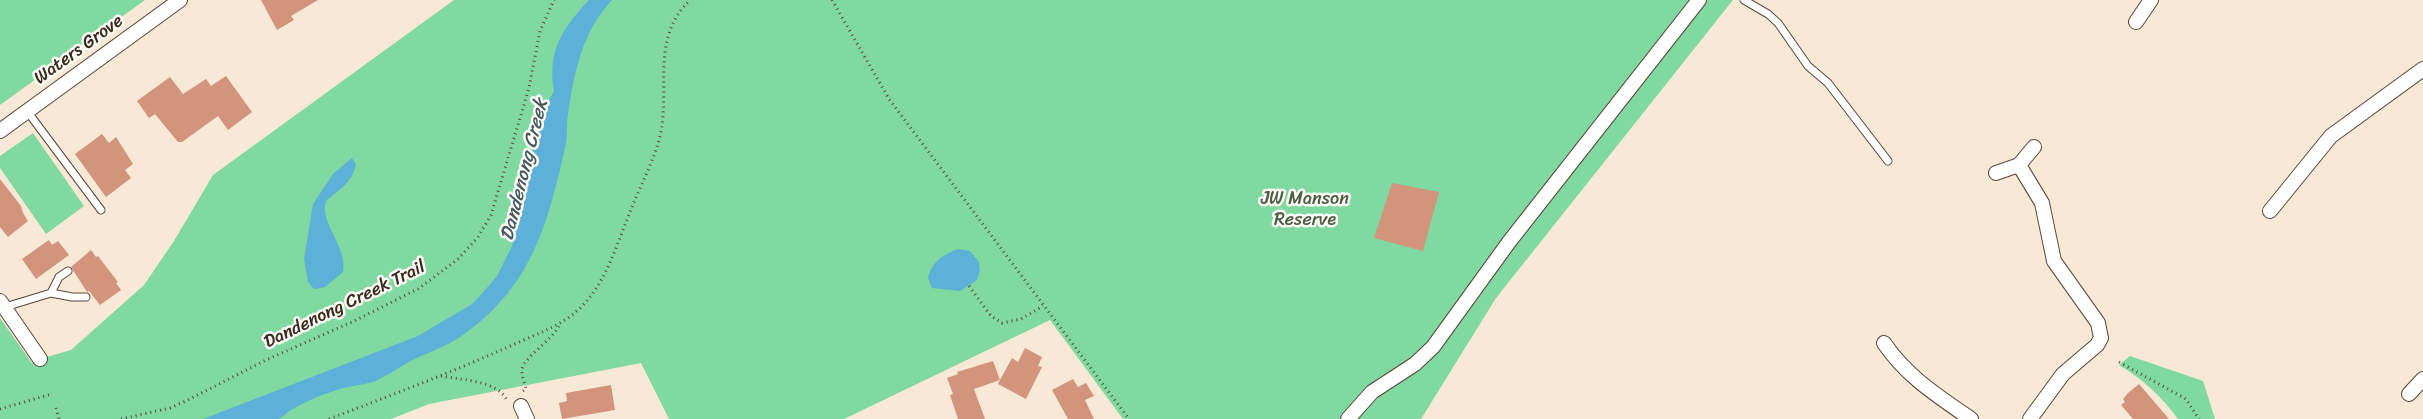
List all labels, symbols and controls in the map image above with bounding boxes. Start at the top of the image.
street label: Waters Grove [30,10,128,90]
water label: Dandenong Creek [496,97,554,243]
park label: JW Manson Reserve [1261,188,1349,230]
street label: Dandenong Creek Trail [261,257,429,353]

